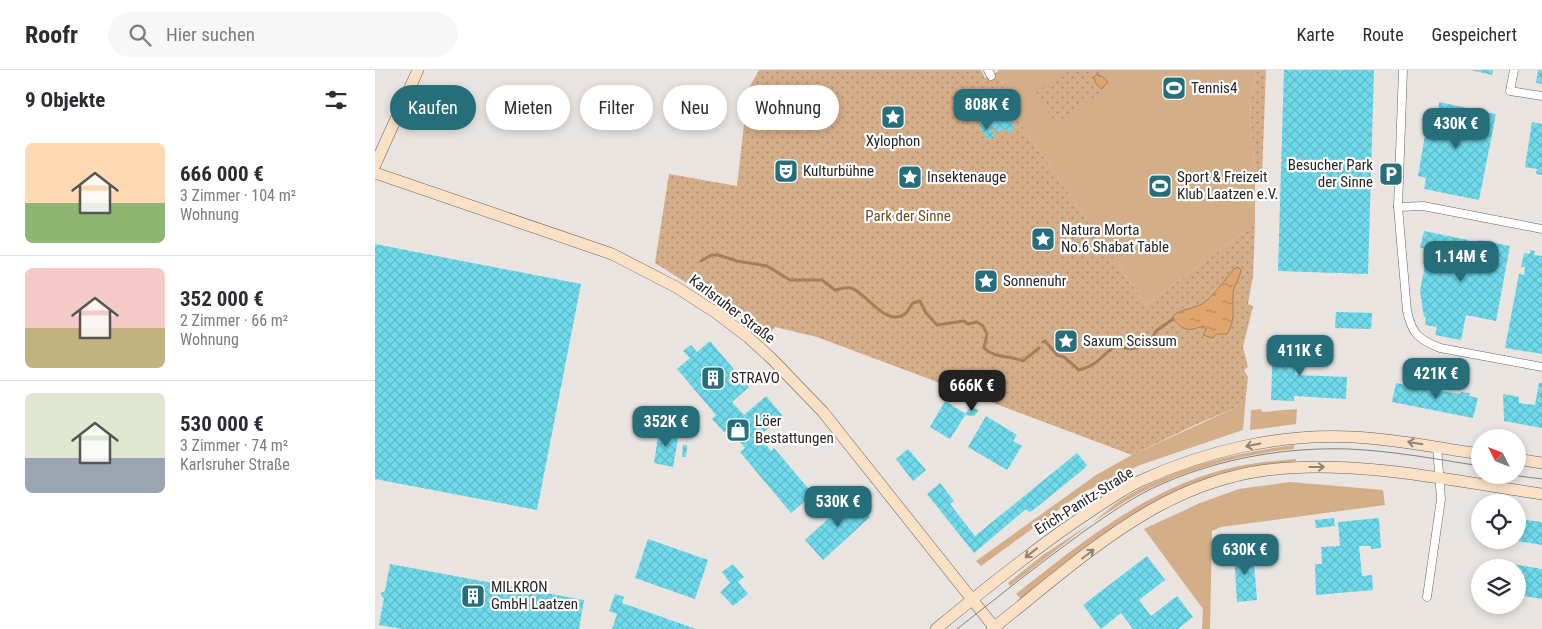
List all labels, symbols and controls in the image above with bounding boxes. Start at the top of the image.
search box [108,12,458,57]
text: Roofr [25,21,78,49]
icon: search [126,21,154,49]
text: Hier suchen [166,23,255,46]
text: Karte [1296,24,1335,45]
text: Route [1363,24,1404,45]
text: Gespeichert [1432,24,1517,45]
sports icon: Tennis4 [1161,75,1187,101]
place label: Tennis4 [1191,79,1237,97]
chip: Kaufen [390,85,476,130]
chip: Mieten [486,85,570,130]
chip: Filter [580,85,653,130]
chip: Neu [663,85,727,130]
chip: Wohnung [737,85,839,130]
icon: filters [322,86,350,114]
text: 9 Objekte [25,88,105,112]
pin: 808K € [946,88,1028,131]
text: 808K € [965,95,1009,114]
place icon: Xylophon [880,104,906,130]
pin: 430K € [1415,108,1497,150]
text: 430K € [1434,114,1478,133]
place label: Xylophon [866,132,920,150]
place label: Besucher Park der Sinne [1288,156,1373,191]
theatre icon: Kulturbühne [773,158,799,184]
parking icon: Besucher Park der Sinne [1378,161,1404,187]
text: 666 000 € [180,162,264,186]
place label: Kulturbühne [803,162,874,180]
icon: home [65,163,125,223]
place icon: Insektenauge [897,164,923,190]
place label: Insektenauge [927,168,1006,186]
place label: Sport & Freizeit Klub Laatzen e.V. [1177,168,1279,203]
sports icon: Sport & Freizeit Klub Laatzen e.V. [1147,173,1173,199]
text: 3 Zimmer · 104 m² [180,186,296,205]
text: Wohnung [180,205,239,224]
park label: Park der Sinne [865,207,951,225]
place label: Natura Morta No.6 Shabat Table [1061,221,1169,256]
place icon: Natura Morta No.6 Shabat Table [1030,226,1056,252]
pin: 1.14M € [1415,240,1507,283]
text: 1.14M € [1435,247,1487,266]
place icon: Sonnenuhr [973,268,999,294]
street label: Karlsruher Straße [686,271,778,347]
place label: Sonnenuhr [1003,272,1067,290]
text: 352 000 € [180,287,264,311]
icon: home [65,288,125,348]
text: 2 Zimmer · 66 m² [180,311,288,330]
place icon: Saxum Scissum [1053,328,1079,354]
text: Wohnung [180,330,239,349]
place label: Saxum Scissum [1083,332,1177,350]
pin: 411K € [1259,334,1341,377]
text: 411K € [1278,341,1322,360]
pin: 421K € [1395,358,1477,400]
text: 421K € [1414,364,1458,383]
building icon: STRAVO [700,365,726,391]
place label: STRAVO [731,369,780,387]
pin: 666K € [931,370,1013,412]
text: 666K € [950,376,994,395]
pin: 352K € [625,406,707,448]
text: 530 000 € [180,412,264,436]
text: 352K € [644,412,688,431]
place label: Löer Bestattungen [755,412,834,447]
icon: home [65,413,125,473]
shop icon: Löer Bestattungen [725,417,751,443]
north arrow [1471,429,1526,484]
map controls [1471,429,1526,614]
text: 3 Zimmer · 74 m² [180,436,288,455]
one-way arrow [1407,438,1423,448]
one-way arrow [1245,441,1261,451]
text: Karlsruher Straße [180,455,290,474]
one-way arrow [1308,462,1325,472]
street label: Erich-Panitz-Straße [1031,463,1137,539]
pin: 530K € [797,486,879,528]
text: 530K € [816,492,860,511]
button: locate [1471,494,1526,549]
pin: 630K € [1204,534,1286,576]
text: 630K € [1223,540,1267,559]
one-way arrow [1025,548,1038,559]
one-way arrow [1081,548,1094,559]
button: layers [1471,559,1526,614]
place label: MILKRON GmbH Laatzen [491,578,578,613]
building icon: MILKRON GmbH Laatzen [460,583,486,609]

